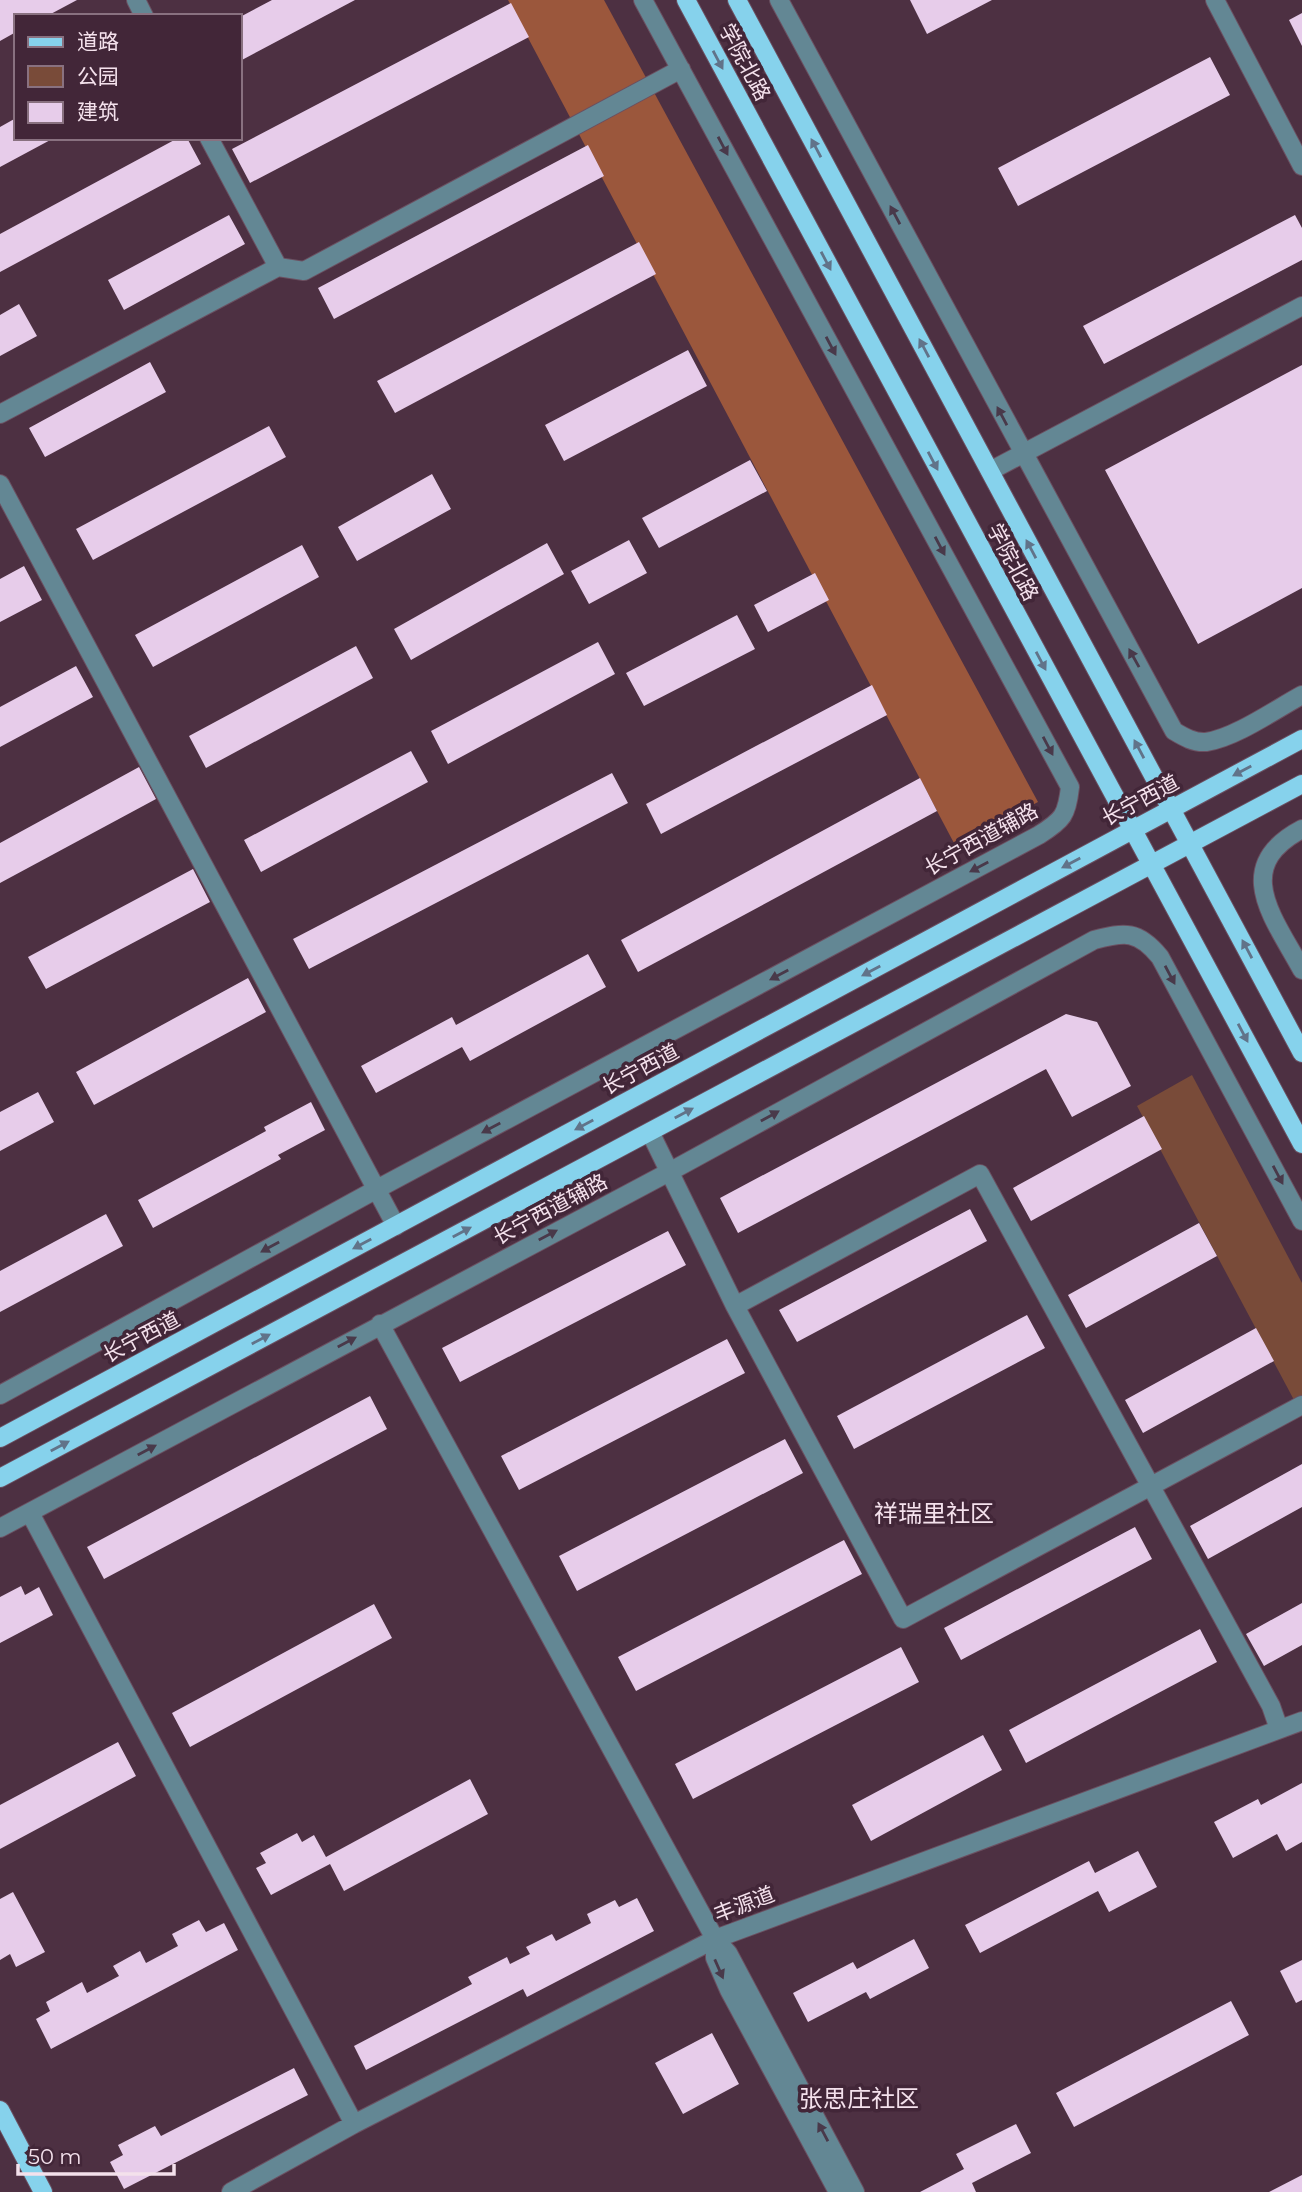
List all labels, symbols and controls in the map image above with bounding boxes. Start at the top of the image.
legend [14,14,242,140]
street label: 学院北路 [714,19,776,105]
text: 道路 [77,29,119,54]
one-way arrow [712,50,724,70]
text: 公园 [77,64,119,89]
text: 建筑 [77,99,119,124]
one-way arrow [717,136,729,156]
one-way arrow [810,138,822,158]
one-way arrow [889,205,900,225]
one-way arrow [819,251,831,271]
one-way arrow [825,336,837,356]
one-way arrow [918,338,930,358]
one-way arrow [996,406,1008,425]
one-way arrow [927,451,939,471]
street label: 学院北路 [982,519,1044,605]
one-way arrow [934,536,946,556]
one-way arrow [1025,539,1037,559]
one-way arrow [1129,648,1141,668]
one-way arrow [1035,652,1047,671]
one-way arrow [1042,736,1054,756]
one-way arrow [1133,739,1145,759]
one-way arrow [1232,765,1252,777]
street label: 长宁西道 [1097,769,1183,831]
street label: 长宁西道辅路 [920,798,1042,880]
one-way arrow [1061,857,1081,869]
one-way arrow [969,862,989,873]
one-way arrow [1241,939,1253,959]
one-way arrow [860,964,880,976]
one-way arrow [1164,965,1176,985]
one-way arrow [768,968,788,980]
one-way arrow [1236,1024,1248,1044]
street label: 长宁西道 [597,1038,683,1100]
one-way arrow [674,1108,694,1119]
one-way arrow [760,1111,780,1122]
one-way arrow [574,1119,594,1131]
one-way arrow [481,1121,501,1133]
one-way arrow [1271,1166,1283,1186]
street label: 长宁西道辅路 [489,1168,611,1250]
one-way arrow [452,1226,471,1238]
one-way arrow [538,1230,558,1241]
one-way arrow [352,1238,372,1250]
one-way arrow [259,1241,279,1253]
street label: 长宁西道 [98,1306,184,1368]
one-way arrow [251,1333,271,1345]
one-way arrow [337,1336,357,1348]
one-way arrow [50,1441,70,1452]
one-way arrow [137,1444,156,1456]
district label: 祥瑞里社区 [874,1499,994,1528]
street label: 丰源道 [710,1881,778,1927]
one-way arrow [714,1959,725,1980]
district label: 张思庄社区 [799,2084,919,2113]
one-way arrow [817,2122,829,2142]
scale bar [18,2132,173,2176]
text: 50 m [28,2144,82,2169]

